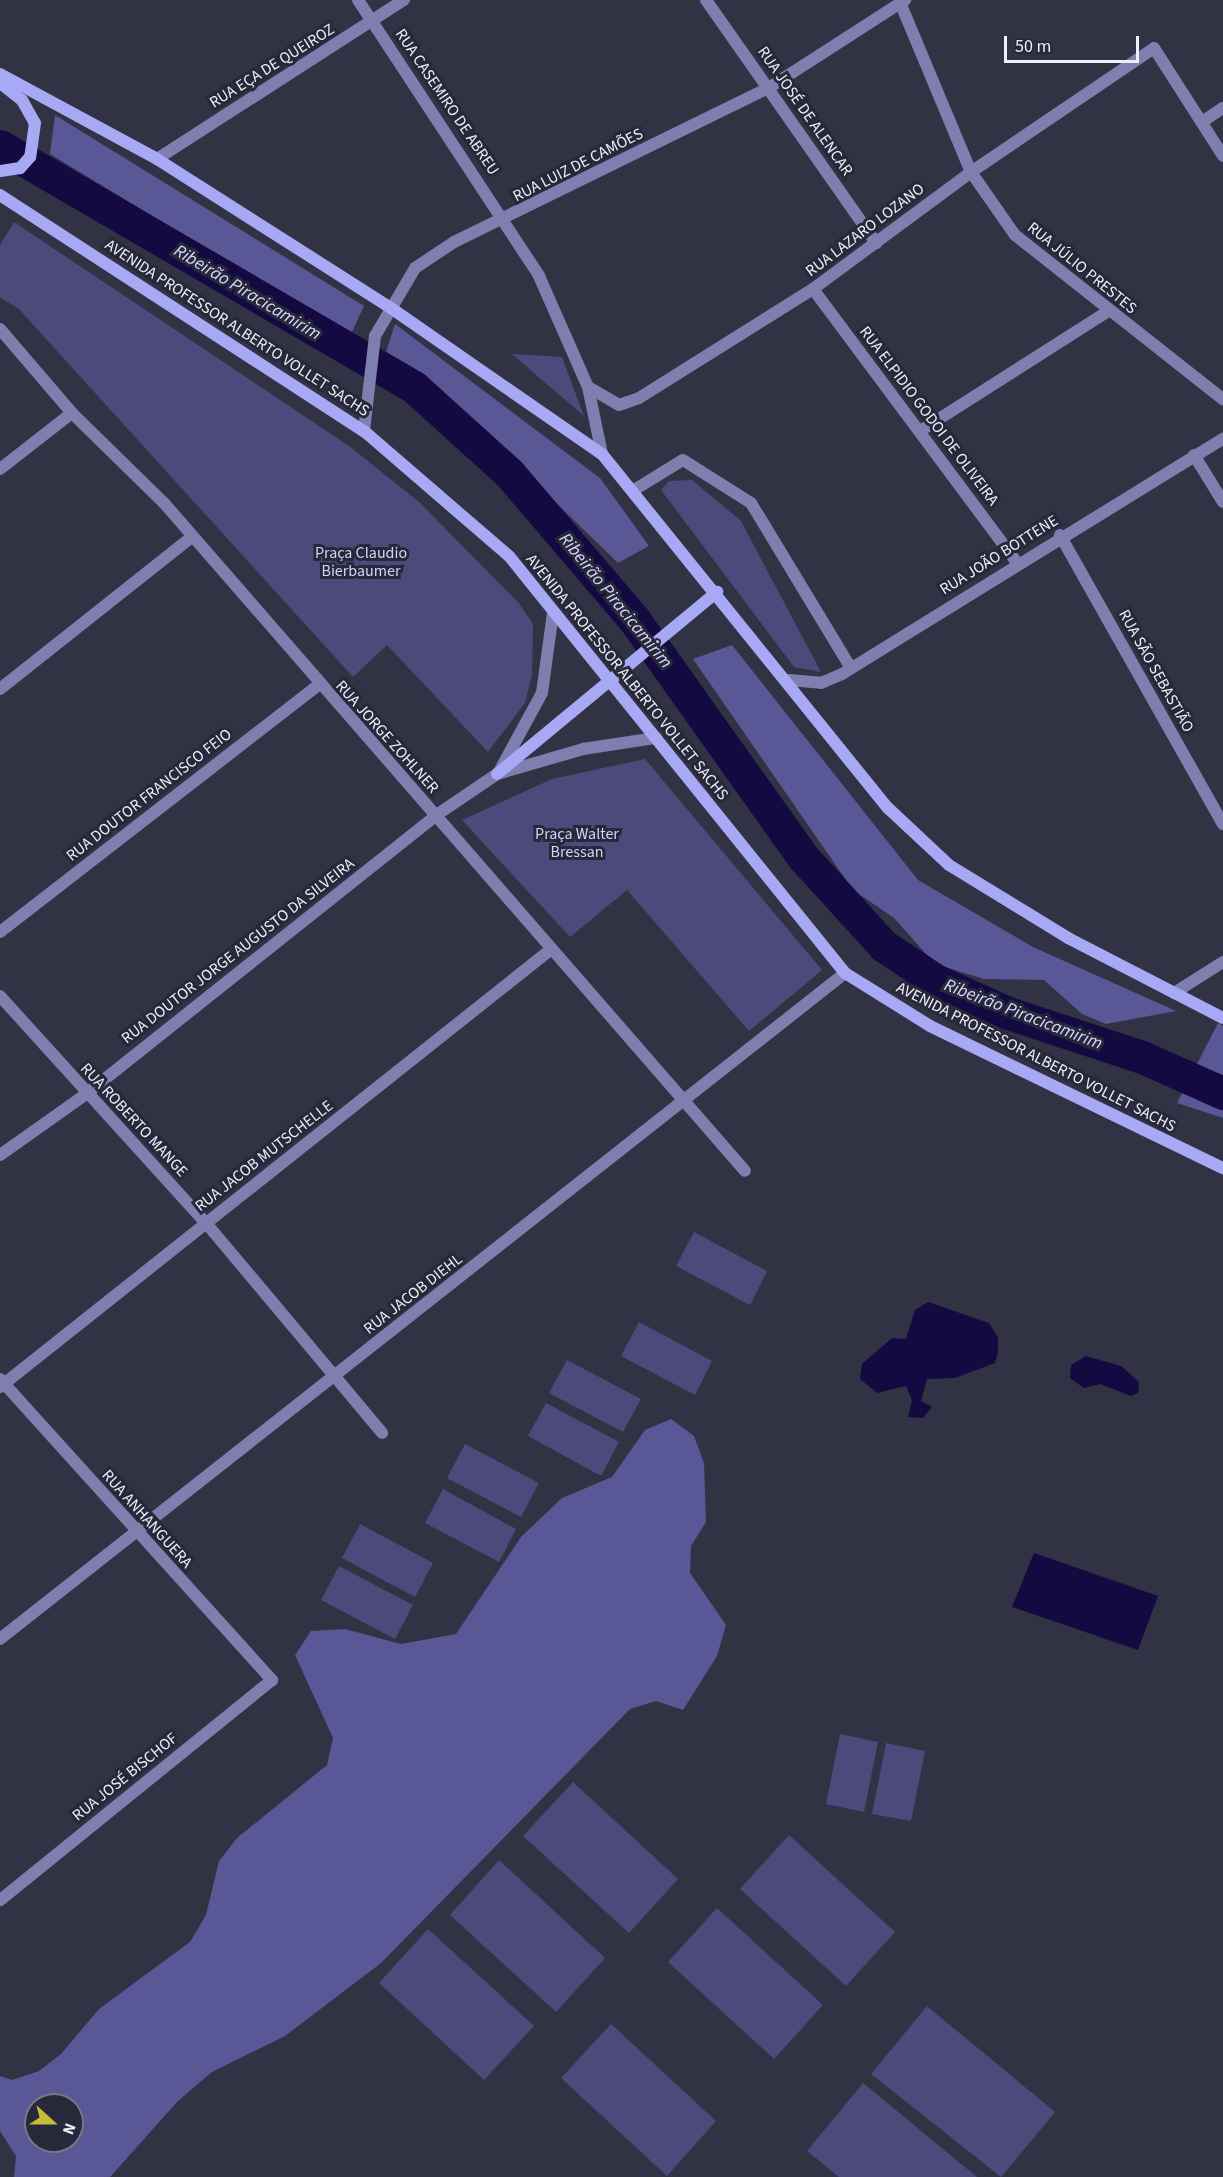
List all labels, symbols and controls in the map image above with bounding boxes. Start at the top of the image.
street label: RUA EÇA DE QUEIROZ [206,20,338,112]
scale bar [1007,24,1142,62]
street label: RUA CASEMIRO DE ABREU [391,25,503,179]
text: 50 m [1015,34,1051,59]
street label: RUA JOSÉ DE ALENCAR [753,43,857,179]
street label: RUA LUIZ DE CAMÕES [510,124,646,206]
street label: RUA LAZARO LOZANO [802,179,928,281]
street label: RUA JÚLIO PRESTES [1023,218,1141,318]
street label: AVENIDA PROFESSOR ALBERTO VOLLET SACHS [101,235,373,421]
water label: Ribeirão Piracicamirim [169,241,325,345]
street label: RUA ELPIDIO GODOI DE OLIVEIRA [855,323,1003,509]
street label: RUA JOÃO BOTTENE [936,511,1062,599]
water label: Ribeirão Piracicamirim [554,529,676,673]
park label: Praça Claudio Bierbaumer [315,543,407,581]
street label: AVENIDA PROFESSOR ALBERTO VOLLET SACHS [522,550,732,804]
street label: RUA SÃO SEBASTIÃO [1114,606,1198,736]
street label: RUA JORGE ZOHLNER [331,677,443,797]
street label: RUA DOUTOR FRANCISCO FEIO [63,724,235,866]
park label: Praça Walter Bressan [535,824,619,862]
street label: RUA DOUTOR JORGE AUGUSTO DA SILVEIRA [118,854,358,1048]
water label: Ribeirão Piracicamirim [941,975,1105,1055]
street label: AVENIDA PROFESSOR ALBERTO VOLLET SACHS [893,978,1179,1136]
street label: RUA ROBERTO MANGE [76,1059,192,1181]
street label: RUA JACOB MUTSCHELLE [191,1096,337,1216]
street label: RUA JACOB DIEHL [360,1250,466,1338]
street label: RUA ANHANGUERA [98,1466,196,1572]
street label: RUA JOSÉ BISCHOF [69,1729,181,1825]
north arrow [24,2093,84,2153]
text: N [57,2120,81,2138]

